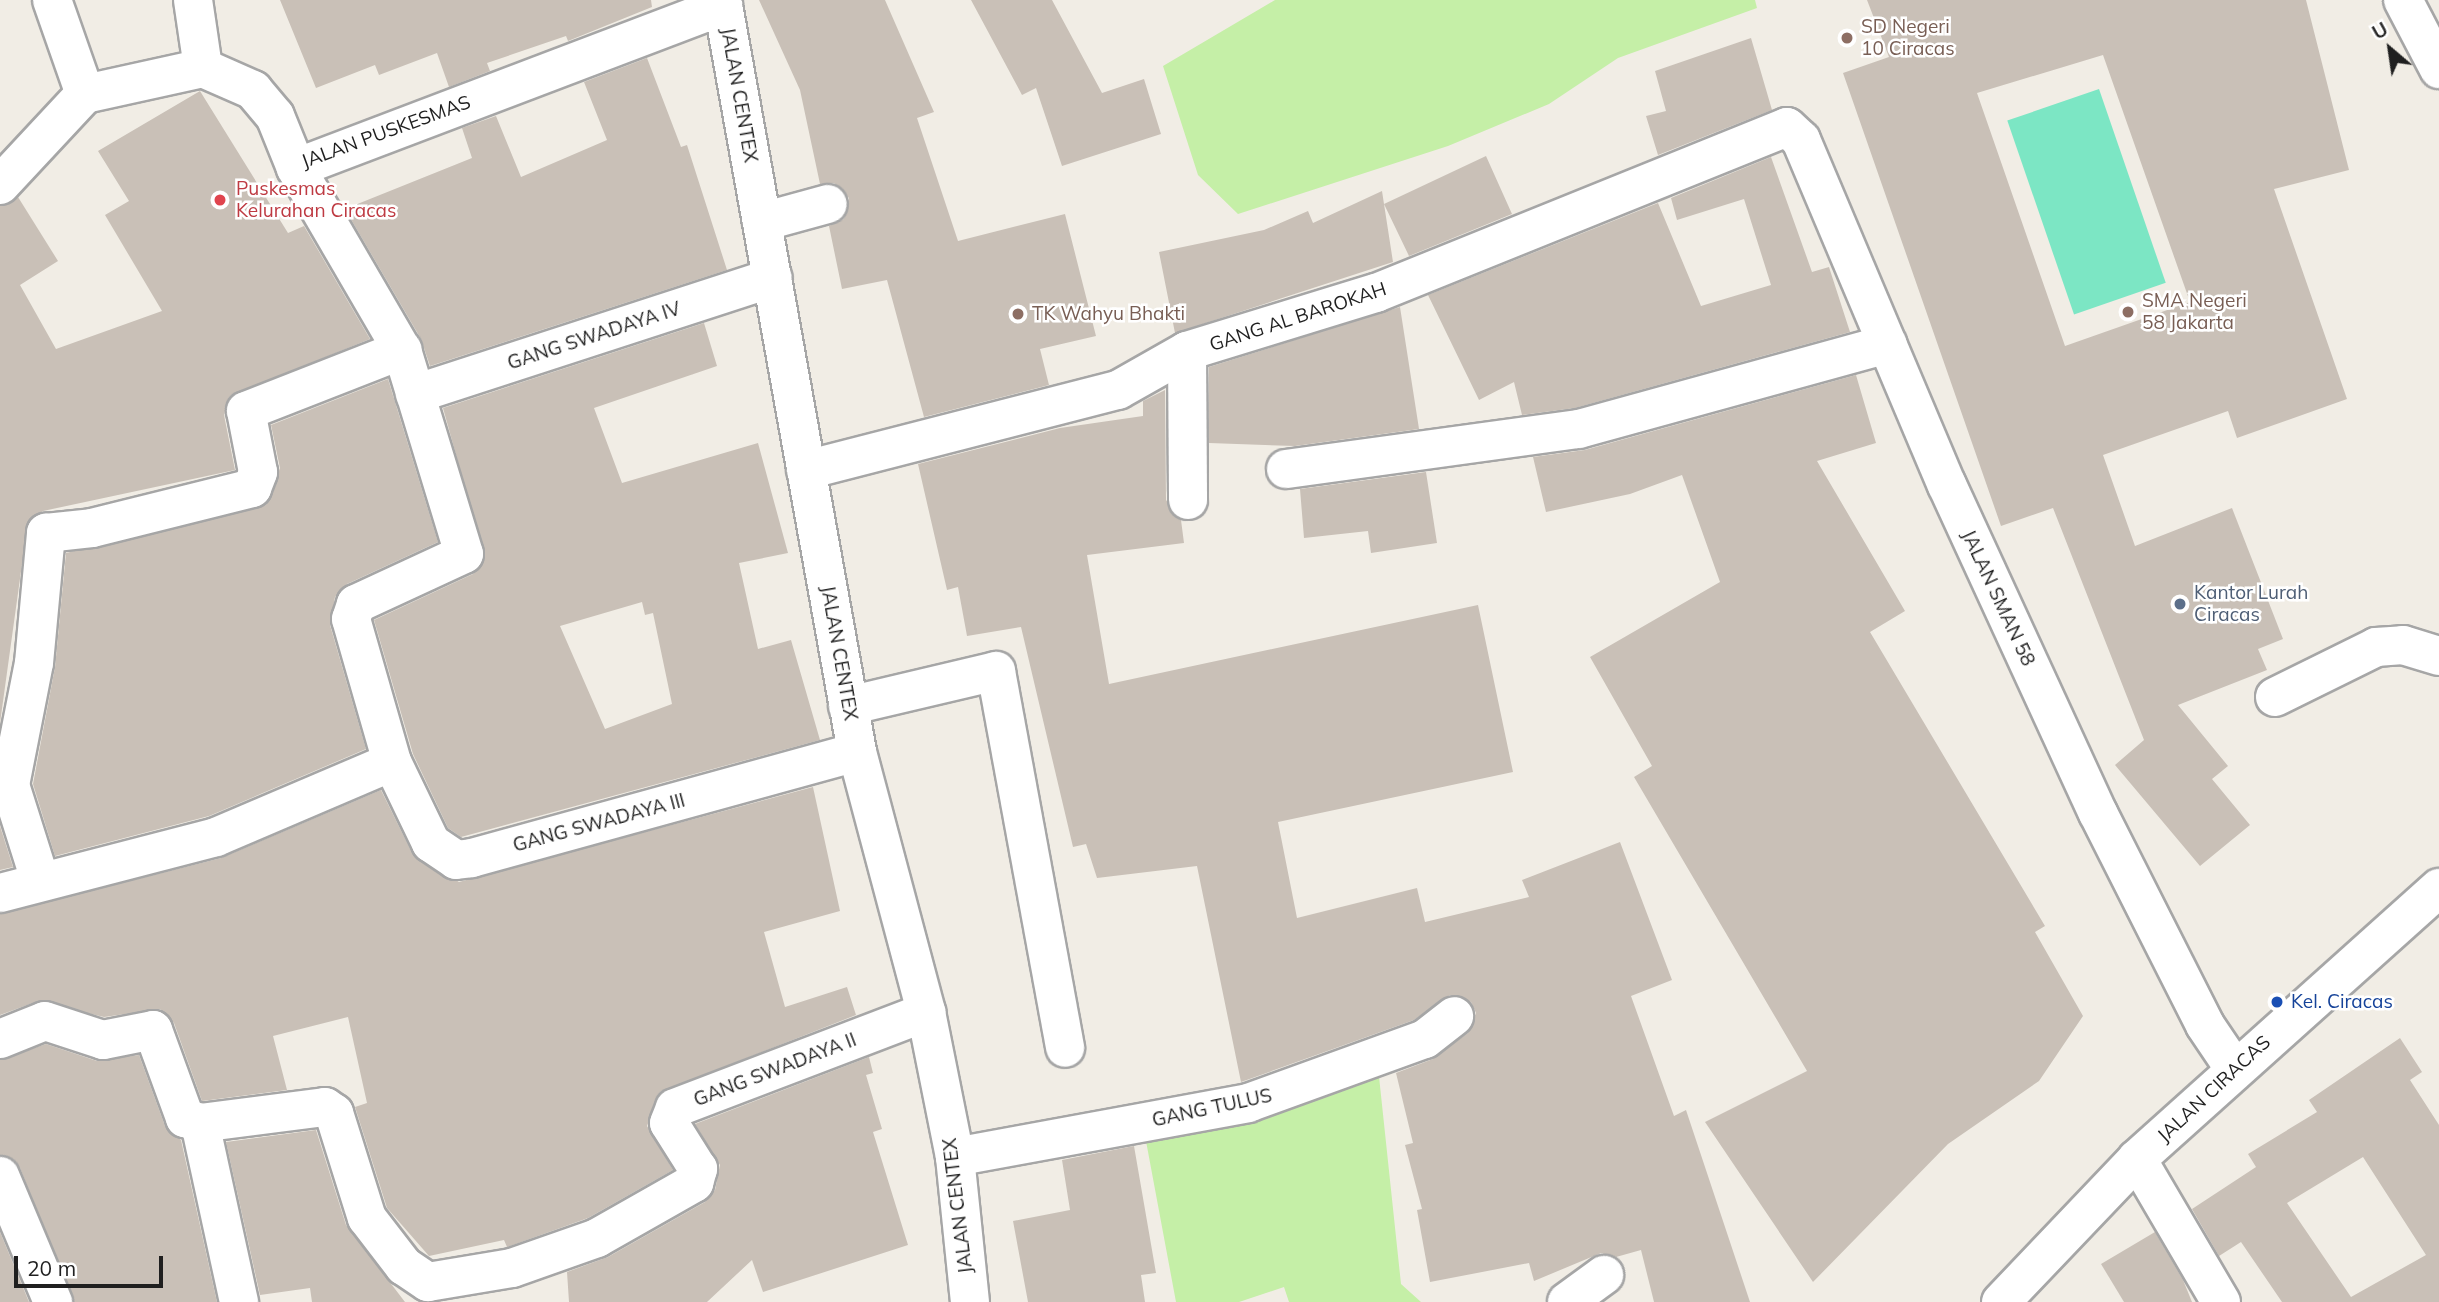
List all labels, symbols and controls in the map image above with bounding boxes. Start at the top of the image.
north arrow [2355,14,2425,84]
place label: SD Negeri 10 Ciracas [1861,16,1955,60]
text: U [2368,17,2392,45]
street label: JALAN CENTEX [716,26,762,164]
marker: SD Negeri 10 Ciracas [1839,30,1855,46]
street label: JALAN PUSKESMAS [298,91,474,173]
place label: Puskesmas Kelurahan Ciracas [236,178,396,222]
marker: Puskesmas Kelurahan Ciracas [210,190,230,210]
street label: GANG AL BAROKAH [1207,278,1389,356]
place label: SMA Negeri 58 Jakarta [2142,290,2247,334]
street label: GANG SWADAYA IV [505,297,683,375]
place label: TK Wahyu Bhakti [1032,303,1185,325]
marker: SMA Negeri 58 Jakarta [2120,304,2136,320]
marker: TK Wahyu Bhakti [1010,306,1026,322]
street label: JALAN SMAN 58 [1957,526,2039,670]
place label: Kantor Lurah Ciracas [2194,582,2308,626]
street label: JALAN CENTEX [816,584,862,722]
marker: Kantor Lurah Ciracas [2172,596,2188,612]
street label: GANG SWADAYA III [510,789,688,857]
place label: Kel. Ciracas [2291,991,2393,1013]
marker: Kel. Ciracas [2269,994,2285,1010]
street label: GANG SWADAYA II [690,1028,860,1112]
street label: JALAN CIRACAS [2153,1031,2275,1147]
street label: GANG TULUS [1150,1084,1274,1132]
street label: JALAN CENTEX [938,1137,978,1275]
scale bar [18,1242,166,1286]
text: 20 m [27,1255,76,1281]

